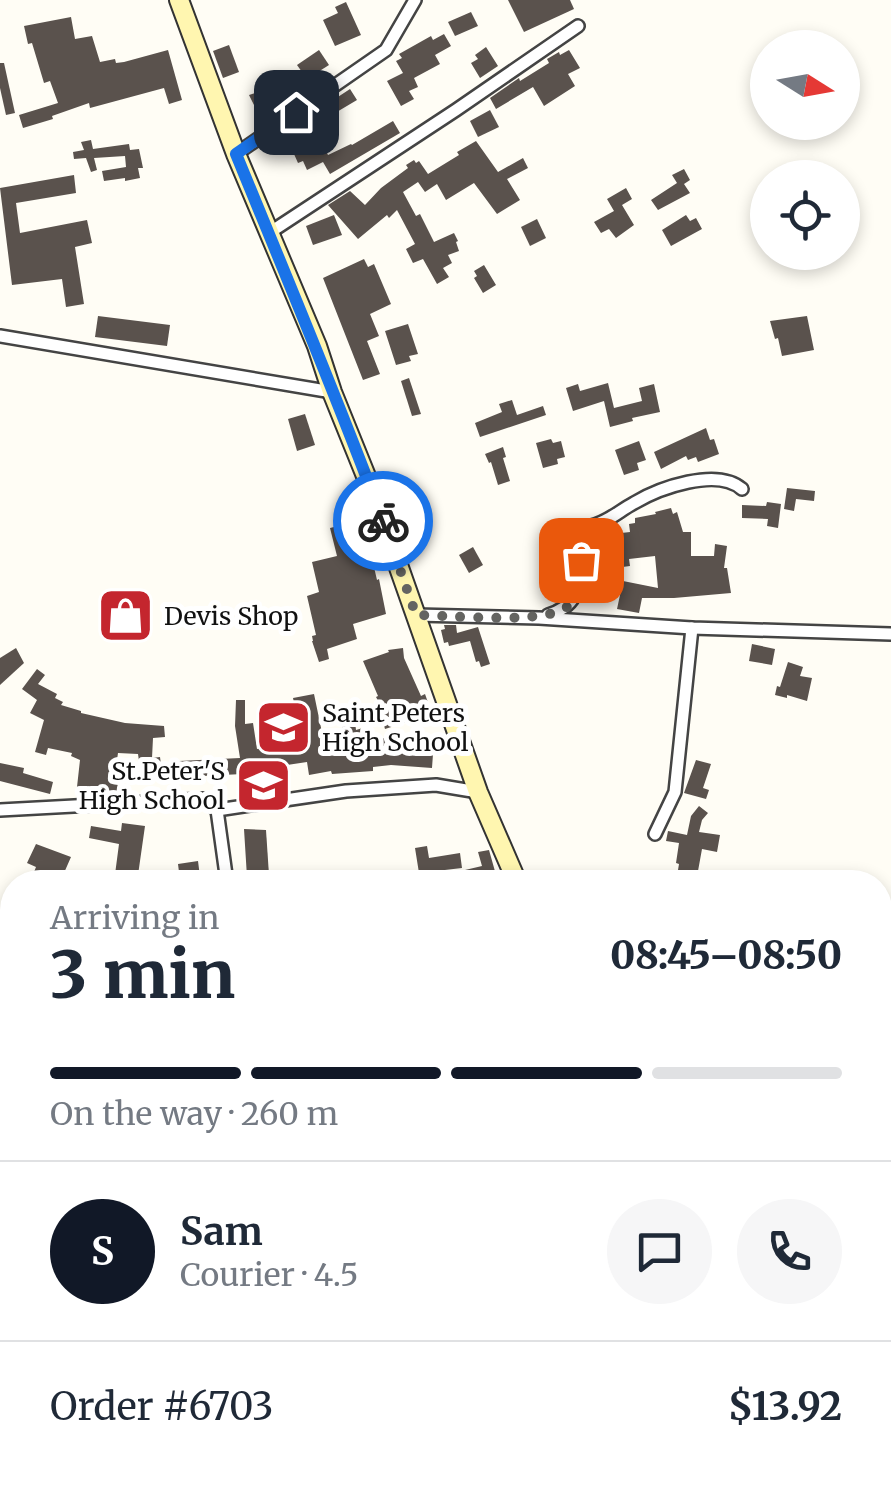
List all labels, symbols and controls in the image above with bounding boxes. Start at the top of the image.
north arrow [750,30,860,140]
map controls [750,30,860,270]
pin [254,70,339,155]
icon: home [269,85,324,140]
button: locate [750,160,860,270]
courier [333,471,433,571]
icon: bike [356,494,411,549]
pin [539,518,624,603]
icon: bag [554,533,609,588]
shop icon: Devis Shop [95,586,155,646]
place label: Devis Shop [164,600,298,632]
school or university icon: Saint Peters High School [253,697,313,757]
place label: Saint Peters High School [322,697,469,758]
place label: St.Peter'S High School [79,755,225,816]
school or university icon: St.Peter'S High School [234,755,294,815]
text: Arriving in [50,898,219,938]
text: 08:45–08:50 [610,932,842,979]
text: 3 min [50,934,235,1016]
text: On the way · 260 m [50,1094,338,1134]
button: chat [607,1199,712,1304]
button: phone [737,1199,842,1304]
text: Sam [180,1208,263,1255]
text: S [91,1228,114,1275]
text: Courier · 4.5 [180,1255,358,1295]
text: Order #6703 [50,1383,274,1430]
text: $13.92 [728,1383,842,1430]

